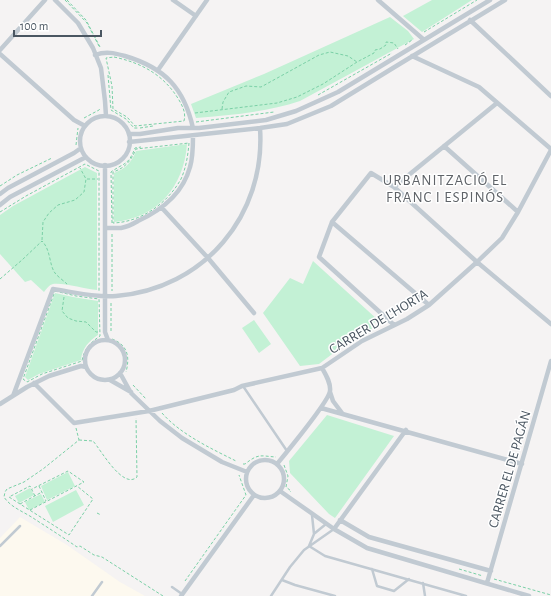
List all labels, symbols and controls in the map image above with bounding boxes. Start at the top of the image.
scale bar [14,12,101,38]
text: 100 m [20,20,48,32]
district label: URBANITZACIÓ EL FRANC I ESPINÓS [383,171,507,205]
street label: CARRER DE L'HORTA [327,287,430,357]
street label: CARRER EL DE PAGÁN [484,408,533,529]

